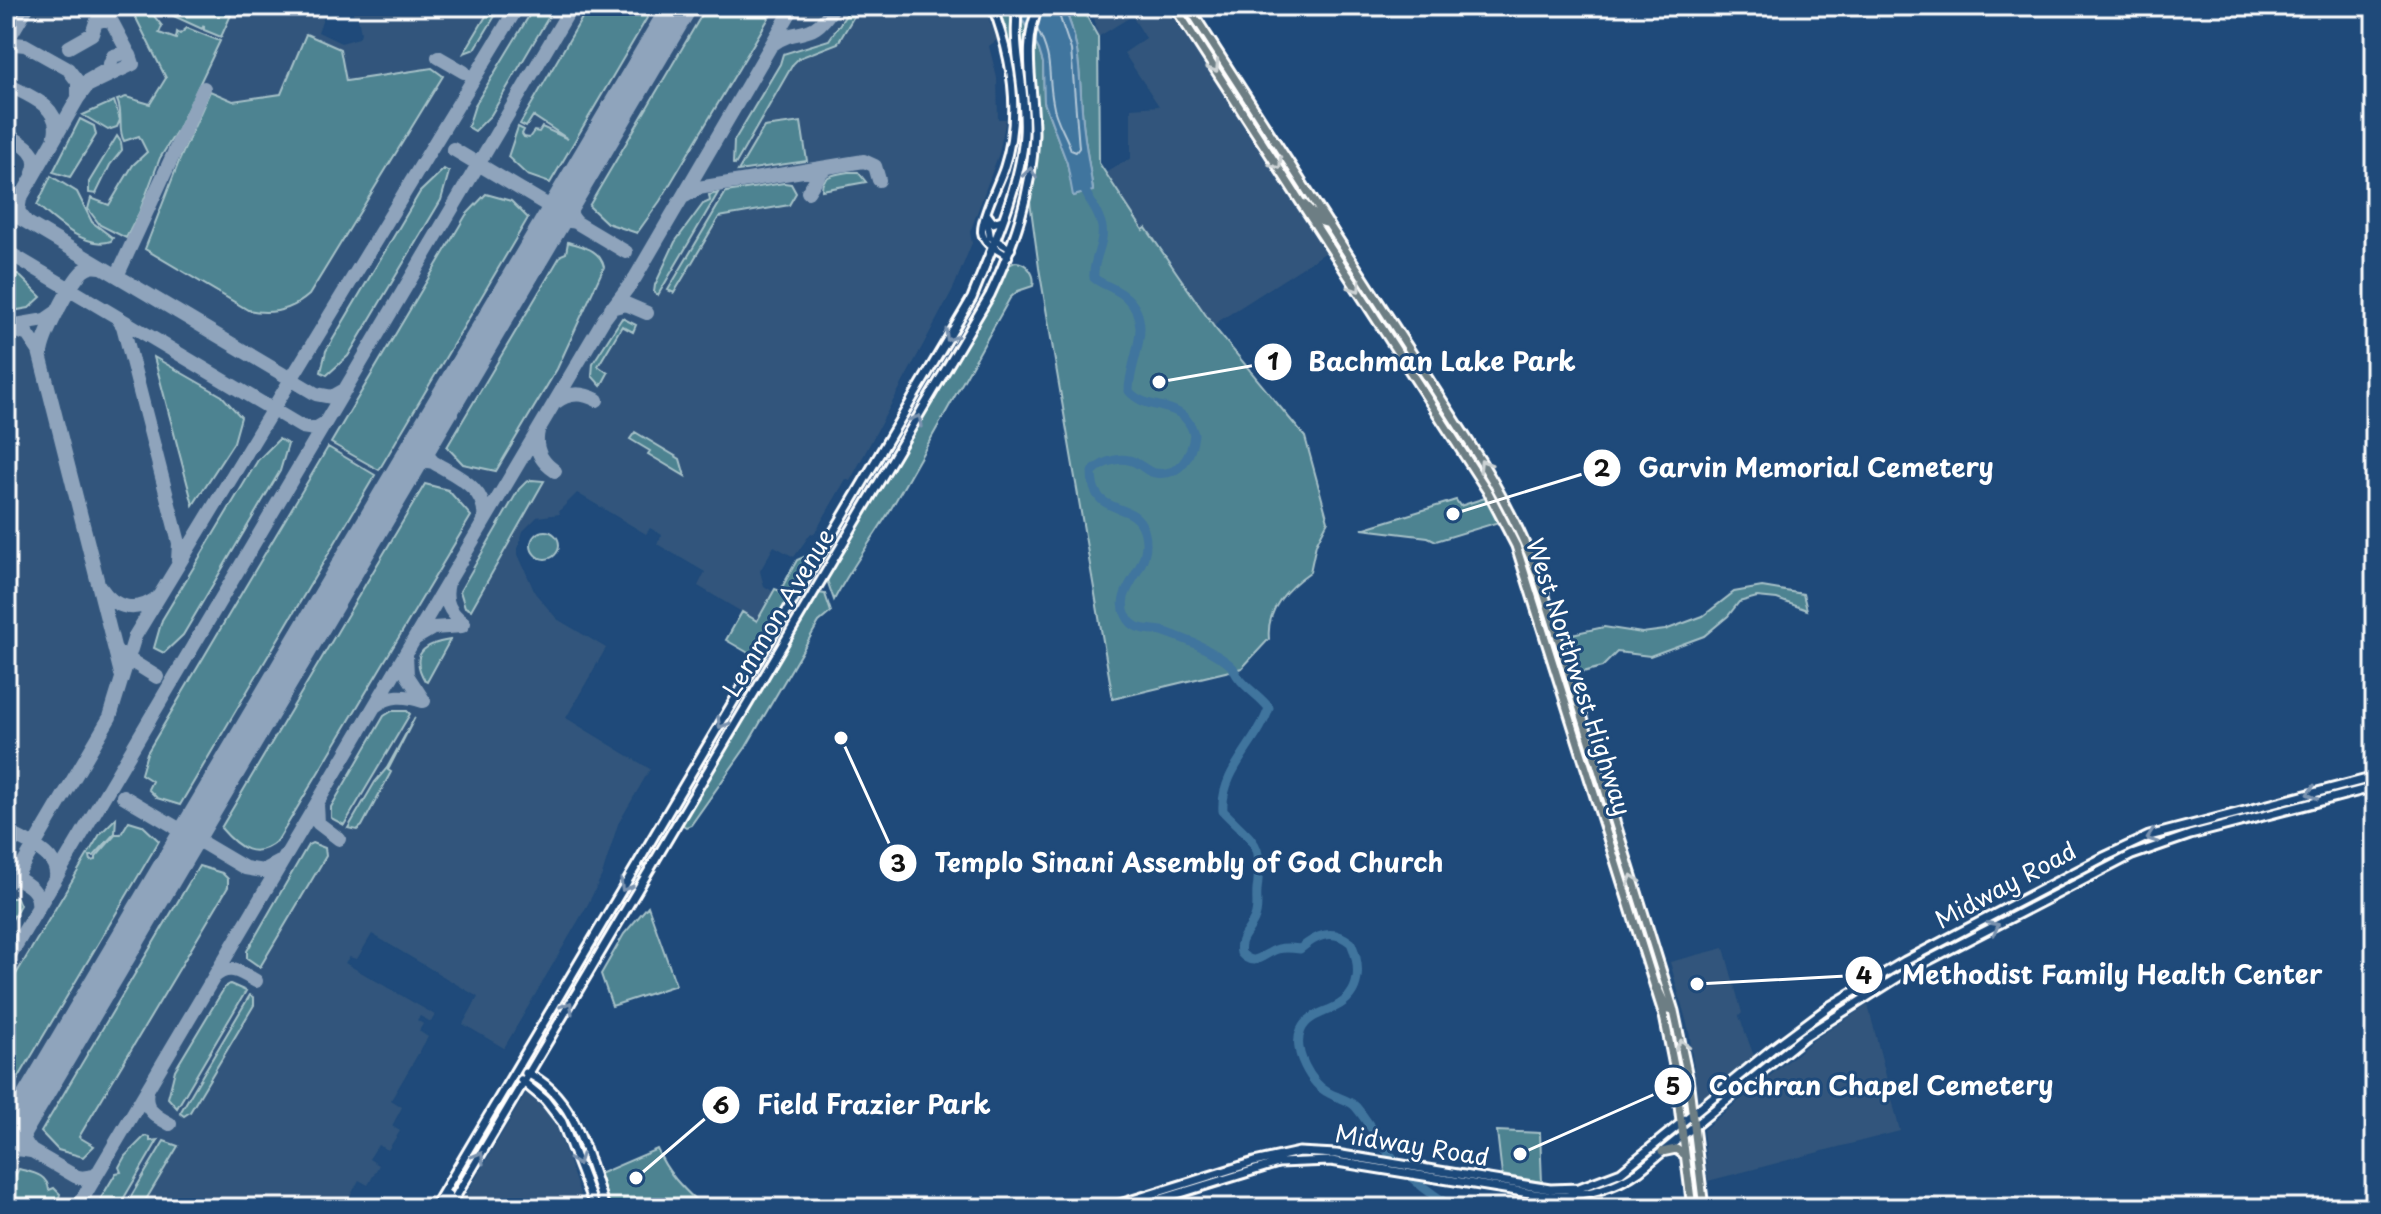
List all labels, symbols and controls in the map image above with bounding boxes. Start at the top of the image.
one-way arrow [1204,58,1219,72]
one-way arrow [1267,155,1282,170]
one-way arrow [1021,166,1038,180]
one-way arrow [1347,279,1362,293]
one-way arrow [944,327,960,342]
callout: Bachman Lake Park [1253,337,1592,387]
text: Bachman Lake Park [1308,341,1576,380]
text: 1 [1267,342,1279,378]
one-way arrow [907,414,923,429]
callout: Garvin Memorial Cemetery [1582,443,2010,493]
text: Garvin Memorial Cemetery [1638,447,1994,486]
text: 2 [1594,449,1611,485]
one-way arrow [1478,459,1493,474]
street label: Lemmon Avenue [713,521,842,703]
street label: West Northwest Highway [1518,533,1642,820]
one-way arrow [717,714,732,729]
one-way arrow [2306,784,2320,801]
one-way arrow [2146,827,2160,843]
street label: Midway Road [1928,832,2082,937]
callout: Templo Sinani Assembly of God Church [878,838,1461,888]
text: Templo Sinani Assembly of God Church [934,842,1444,881]
text: 3 [890,844,906,880]
one-way arrow [1626,874,1642,888]
one-way arrow [619,877,635,892]
one-way arrow [1986,921,2001,936]
callout: Methodist Family Health Center [1844,950,2339,1000]
text: Methodist Family Health Center [1902,954,2323,993]
text: 4 [1856,956,1872,992]
one-way arrow [558,1001,574,1015]
one-way arrow [1674,1038,1691,1051]
callout: Cochran Chapel Cemetery [1653,1061,2069,1111]
text: Cochran Chapel Cemetery [1709,1065,2053,1104]
text: 5 [1665,1067,1681,1103]
callout: Field Frazier Park [701,1080,1007,1130]
text: Field Frazier Park [757,1084,991,1123]
text: 6 [713,1086,730,1122]
street label: Midway Road [1333,1114,1492,1174]
one-way arrow [469,1151,485,1166]
one-way arrow [568,1153,584,1167]

